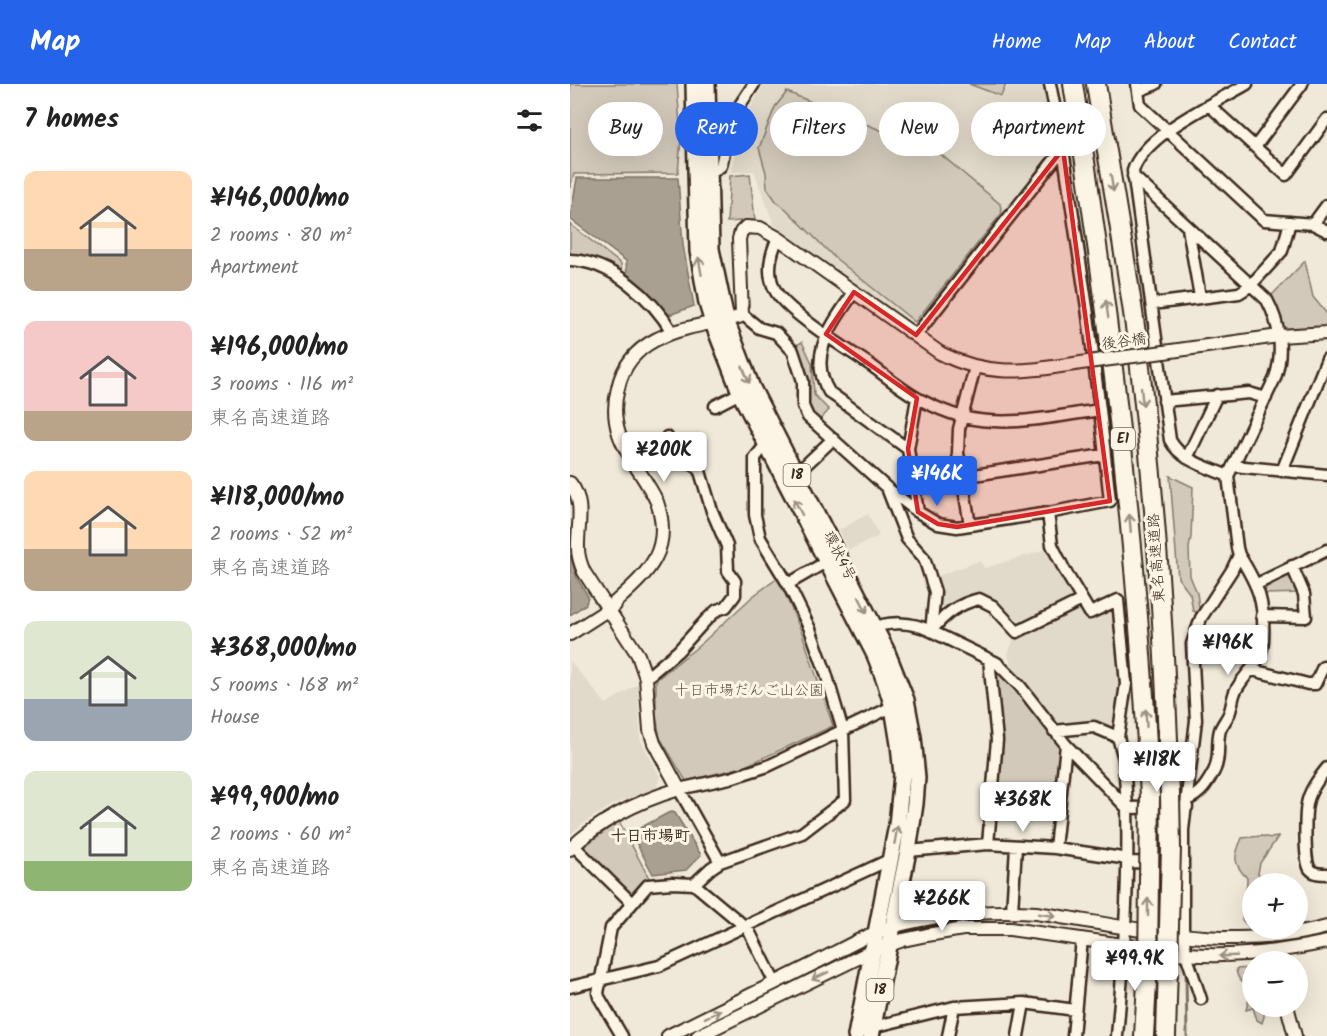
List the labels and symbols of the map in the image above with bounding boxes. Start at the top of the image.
one-way arrow [1106,173,1117,193]
one-way arrow [694,256,705,276]
one-way arrow [1102,299,1113,319]
street label: 後谷橋 [1100,327,1148,357]
one-way arrow [741,365,753,383]
one-way arrow [1137,386,1148,406]
road number: E1 [1111,428,1135,450]
pin: ¥200K [622,432,706,483]
pin: ¥146K [895,456,979,507]
road number: 18 [784,464,810,486]
one-way arrow [792,498,803,516]
street label: 東名高速道路 [1142,512,1172,604]
one-way arrow [1125,514,1136,534]
street label: 環状4号 [816,527,862,585]
one-way arrow [858,595,869,613]
pin: ¥196K [1186,625,1270,676]
park label: 十日市場だんご山公園 [674,679,824,703]
one-way arrow [1140,708,1151,728]
pin: ¥118K [1115,742,1199,793]
pin: ¥368K [981,782,1065,833]
district label: 十日市場町 [610,824,690,849]
one-way arrow [890,826,901,845]
pin: ¥266K [900,881,984,932]
one-way arrow [1142,897,1154,917]
one-way arrow [1036,909,1056,920]
pin: ¥99.9K [1086,941,1184,992]
one-way arrow [1218,950,1238,961]
one-way arrow [811,971,829,983]
road number: 18 [866,979,894,1001]
one-way arrow [703,1007,721,1019]

